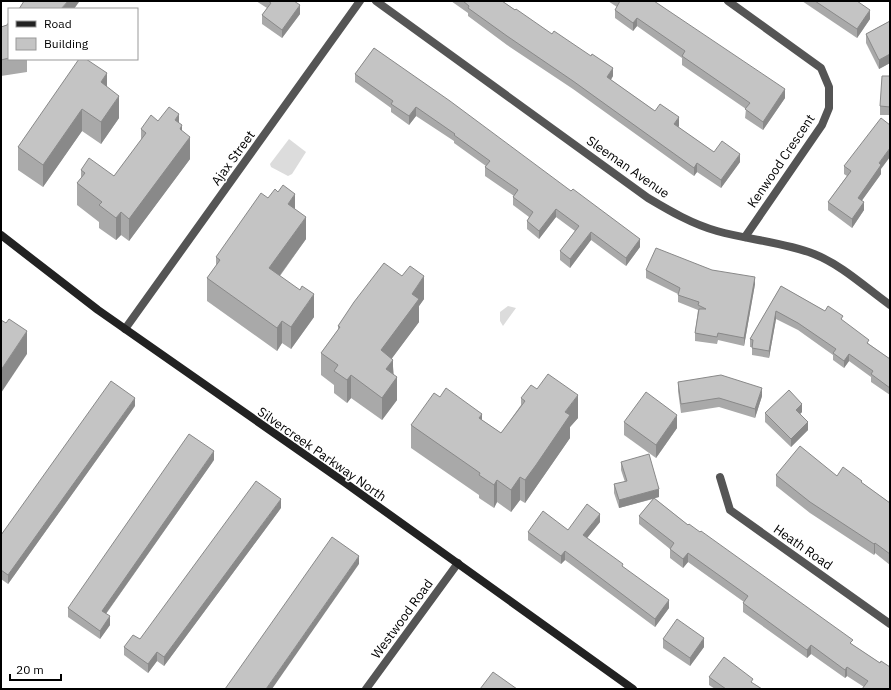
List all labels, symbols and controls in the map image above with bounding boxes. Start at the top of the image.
legend [8,8,138,60]
text: Road [44,16,72,31]
text: Building [44,36,89,51]
street label: Kenwood Crescent [743,111,819,211]
street label: Ajax Street [207,127,259,189]
street label: Sleeman Avenue [583,132,673,202]
street label: Silvercreek Parkway North [254,403,390,505]
street label: Heath Road [770,520,836,574]
street label: Westwood Road [367,576,437,662]
scale bar [10,656,61,682]
text: 20 m [16,662,44,677]

